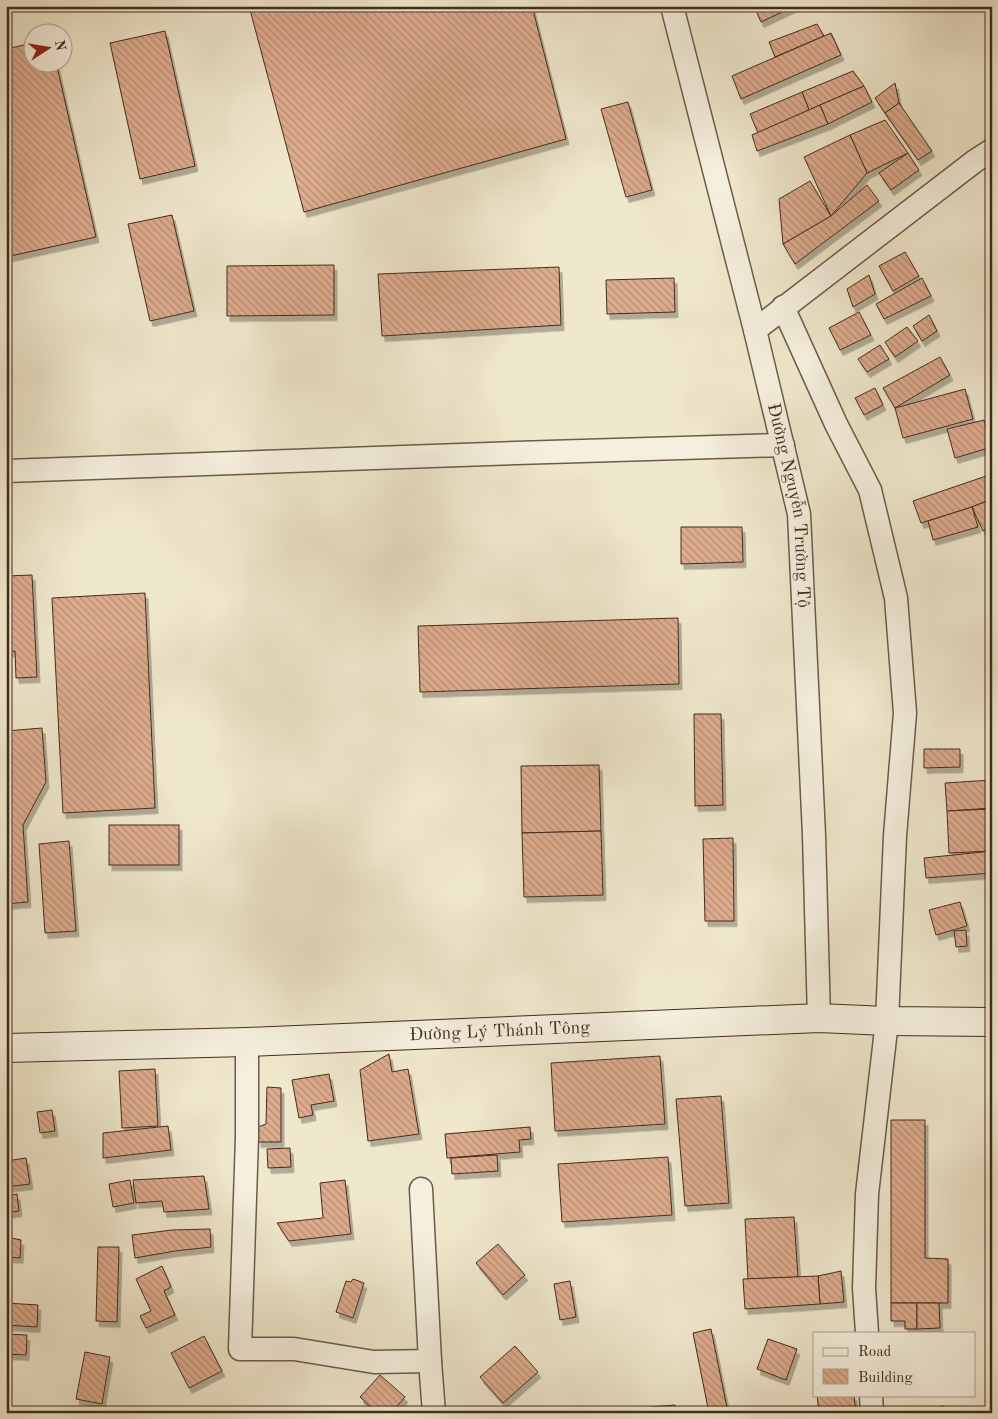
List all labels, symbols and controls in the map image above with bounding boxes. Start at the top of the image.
north arrow [22,22,72,72]
text: N [52,39,68,52]
street label: Đường Nguyễn Trường Tộ [764,402,812,609]
street label: Đường Lý Thánh Tông [409,1019,591,1044]
legend [813,1332,976,1396]
text: Road [858,1345,892,1360]
text: Building [858,1371,913,1386]

